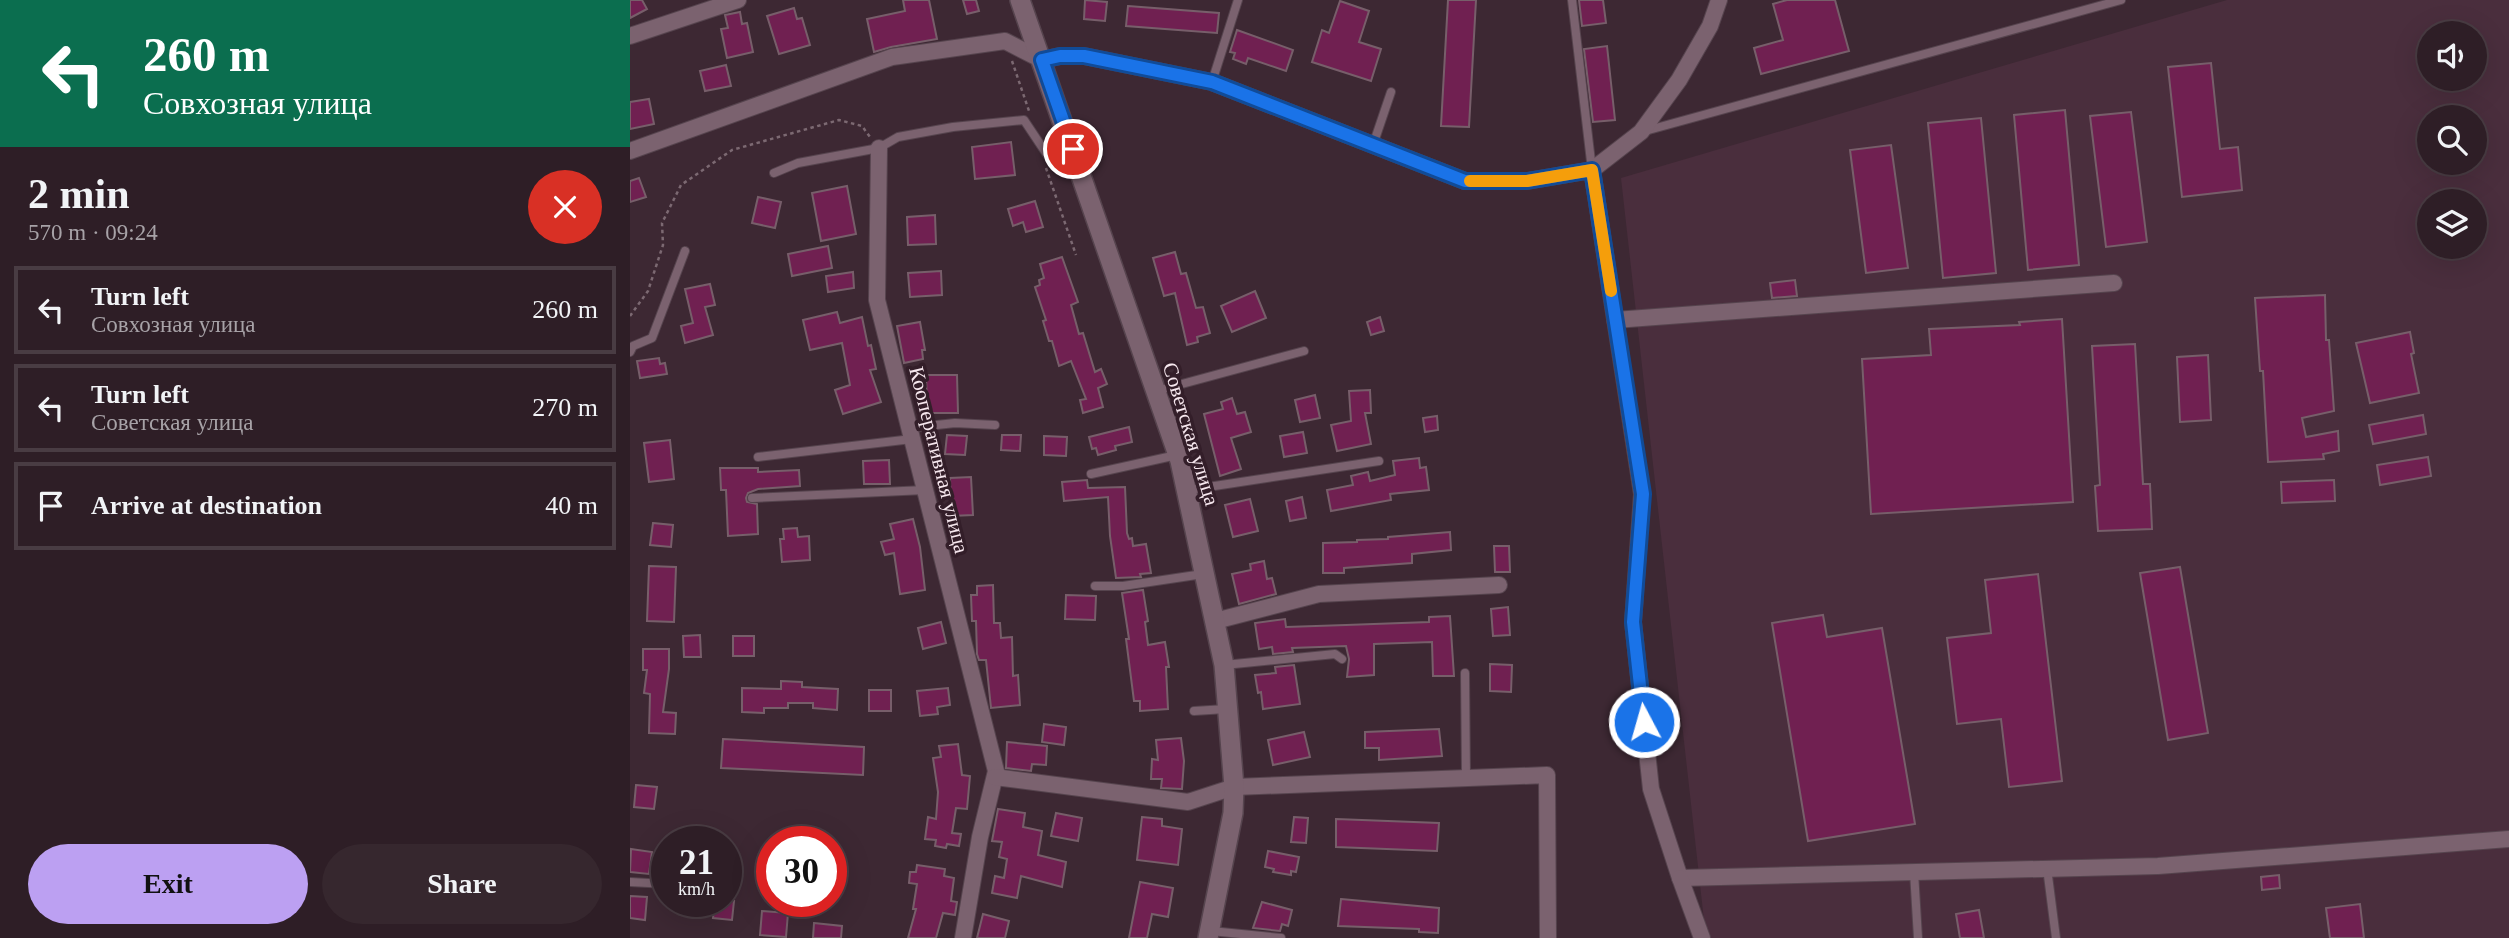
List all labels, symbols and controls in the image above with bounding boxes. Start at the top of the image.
map controls [2417,21,2487,259]
button: sound [2417,21,2487,91]
text: 260 m [143,27,270,82]
icon: left [28,28,119,119]
text: Совхозная улица [143,85,372,121]
button: search [2417,105,2487,175]
pin [1043,119,1103,179]
icon: arrive [1054,130,1092,168]
button: close [528,170,602,244]
text: 2 min [28,171,130,217]
button: layers [2417,189,2487,259]
text: 570 m · 09:24 [28,220,158,245]
text: Turn left [91,282,189,311]
icon: left [32,291,70,329]
text: 260 m [532,295,598,324]
text: Совхозная улица [91,312,256,337]
street label: Советская улица [1158,360,1224,509]
street label: Кооперативная улица [904,364,974,556]
text: Turn left [91,380,189,409]
icon: left [32,389,70,427]
text: 270 m [532,393,598,422]
text: Советская улица [91,410,253,435]
icon: arrive [32,487,70,525]
text: Arrive at destination [91,491,322,520]
text: 40 m [545,491,598,520]
position arrow [1607,685,1681,759]
speed limit sign: 30 [756,826,847,917]
text: 21 [679,843,714,882]
button: Exit [28,844,308,924]
button: Share [322,844,602,924]
text: km/h [678,879,715,899]

